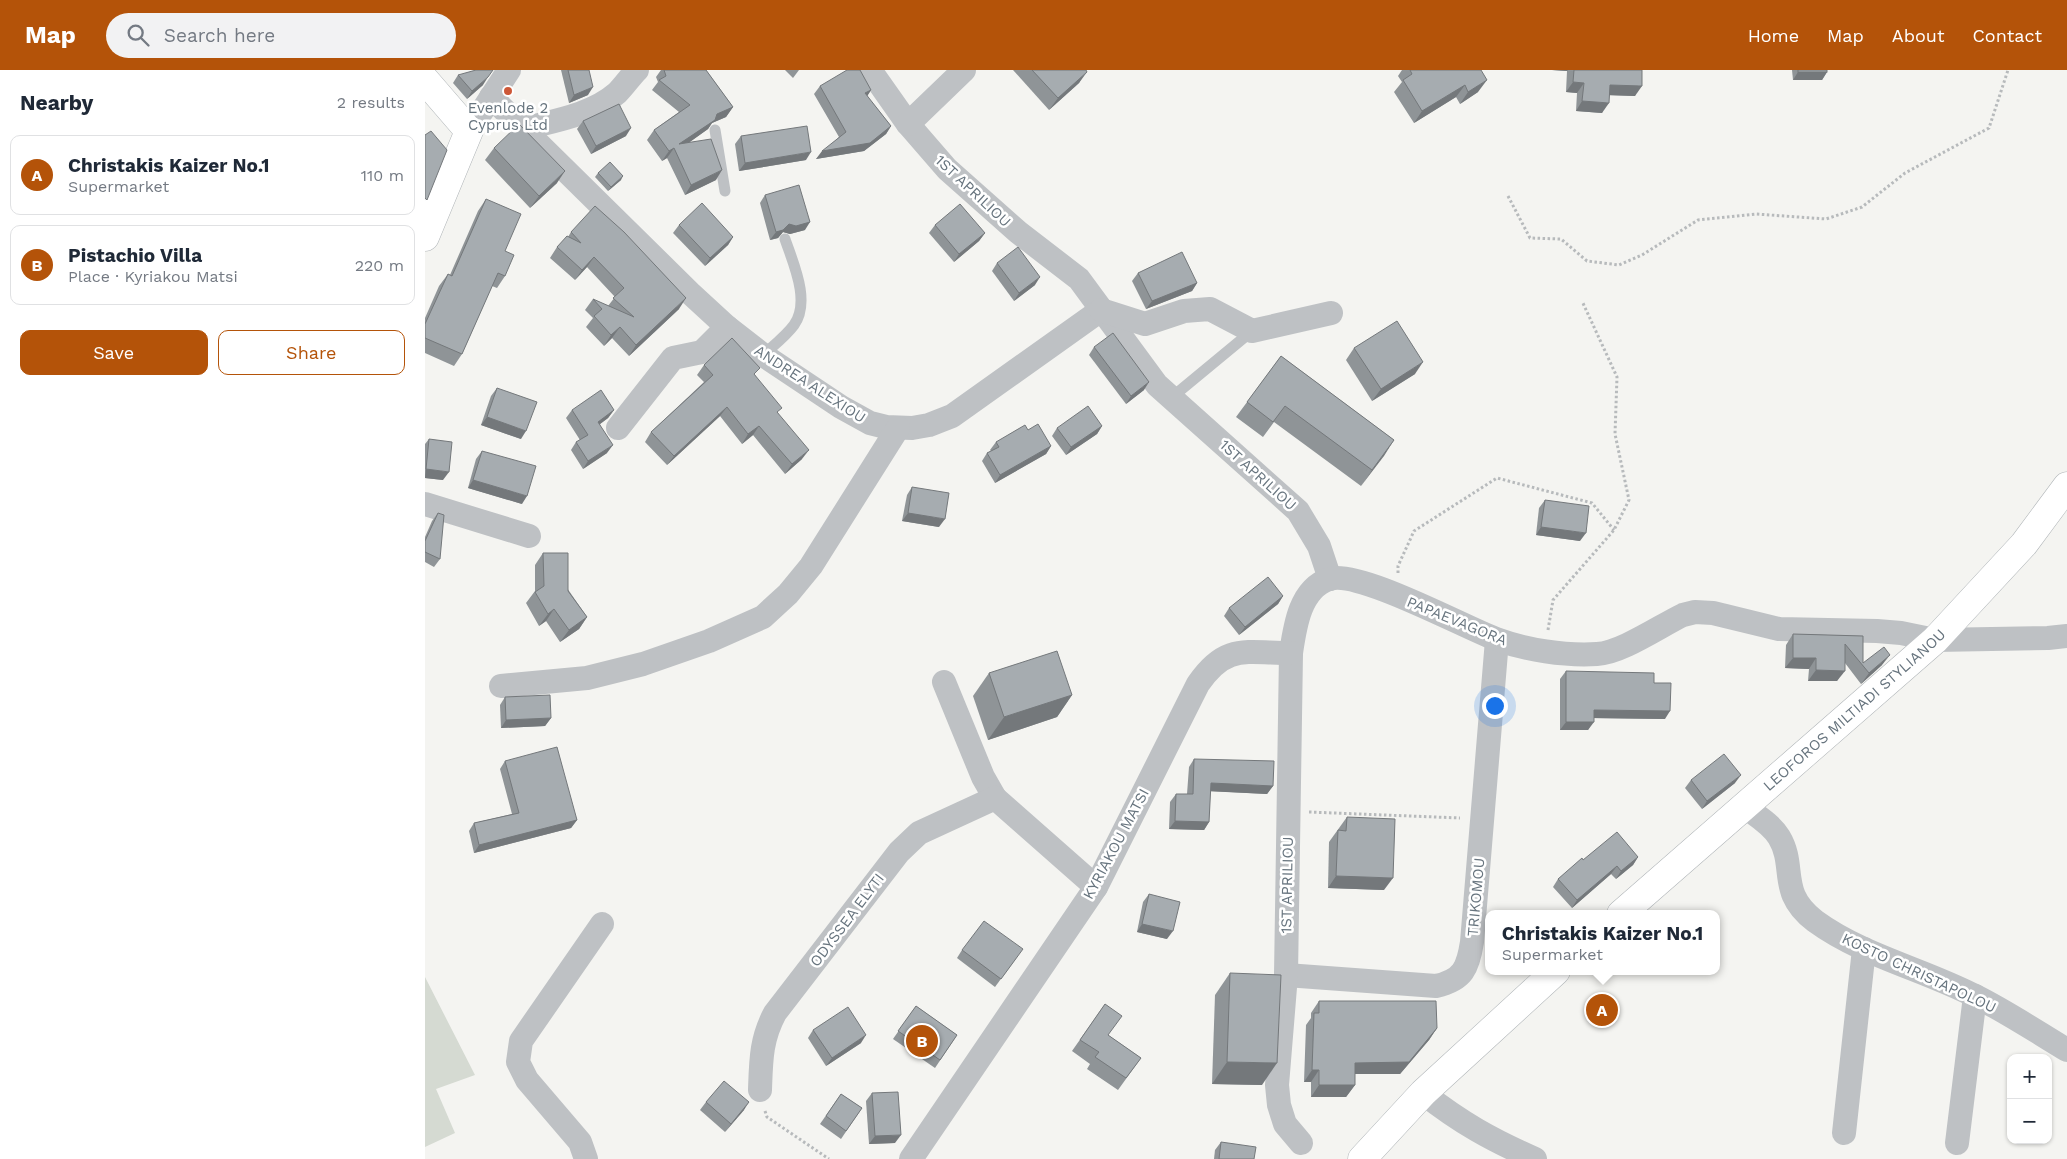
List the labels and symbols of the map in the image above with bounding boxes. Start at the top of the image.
marker: Evenlode 2 Cyprus Ltd [502,85,514,97]
place label: Evenlode 2 Cyprus Ltd [468,99,548,134]
street label: 1ST APRILIOU [931,151,1015,231]
street label: ANDREA ALEXIOU [751,341,869,427]
street label: 1ST APRILIOU [1216,436,1300,514]
street label: PAPAEVAGORA [1404,593,1510,649]
street label: LEOFOROS MILTIADI STYLIANOU [1760,625,1949,795]
your location [1482,693,1508,719]
street label: KYRIAKOU MATSI [1079,786,1153,902]
street label: 1ST APRILIOU [1277,836,1297,934]
street label: TRIKOMOU [1464,857,1488,937]
street label: ODYSSEA ELYTI [806,870,888,970]
street label: KOSTO CHRISTAPOLOU [1839,929,1999,1017]
pin: A [1586,991,1618,1029]
pin: B [906,1022,938,1060]

